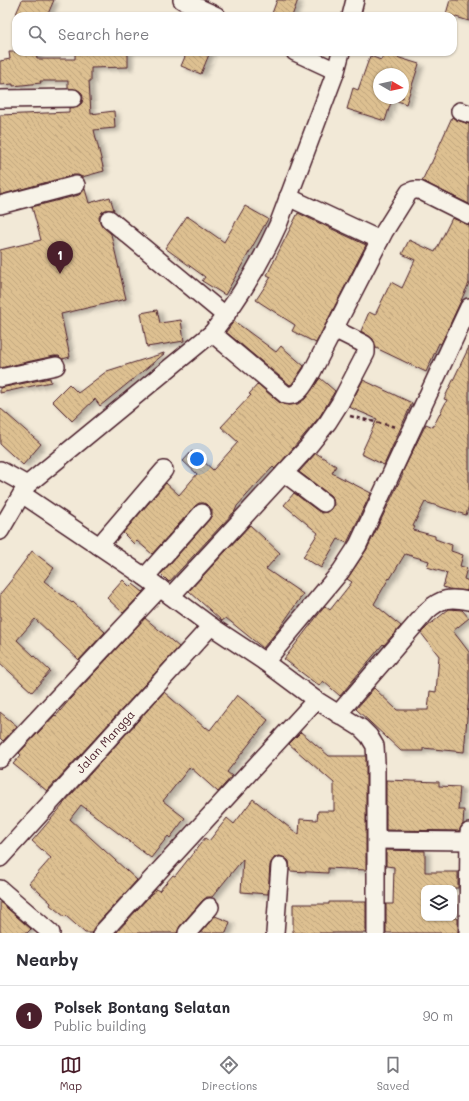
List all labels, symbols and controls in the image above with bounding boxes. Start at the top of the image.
search box [12,12,457,56]
icon: search [26,23,48,45]
text: Search here [58,24,149,44]
north arrow [373,68,409,104]
pin: 1 [47,241,73,274]
your location [187,449,207,469]
street label: Jalan Mangga [72,706,138,776]
map controls [421,885,457,921]
button: layers [421,885,457,921]
text: Nearby [16,948,78,970]
text: Polsek Bontang Selatan [54,997,230,1017]
text: 1 [26,1007,32,1024]
text: 90 m [423,1007,453,1024]
text: Public building [54,1017,146,1034]
tab: Map [60,1054,82,1093]
tab: Directions [201,1054,257,1093]
tab: Saved [377,1054,409,1093]

